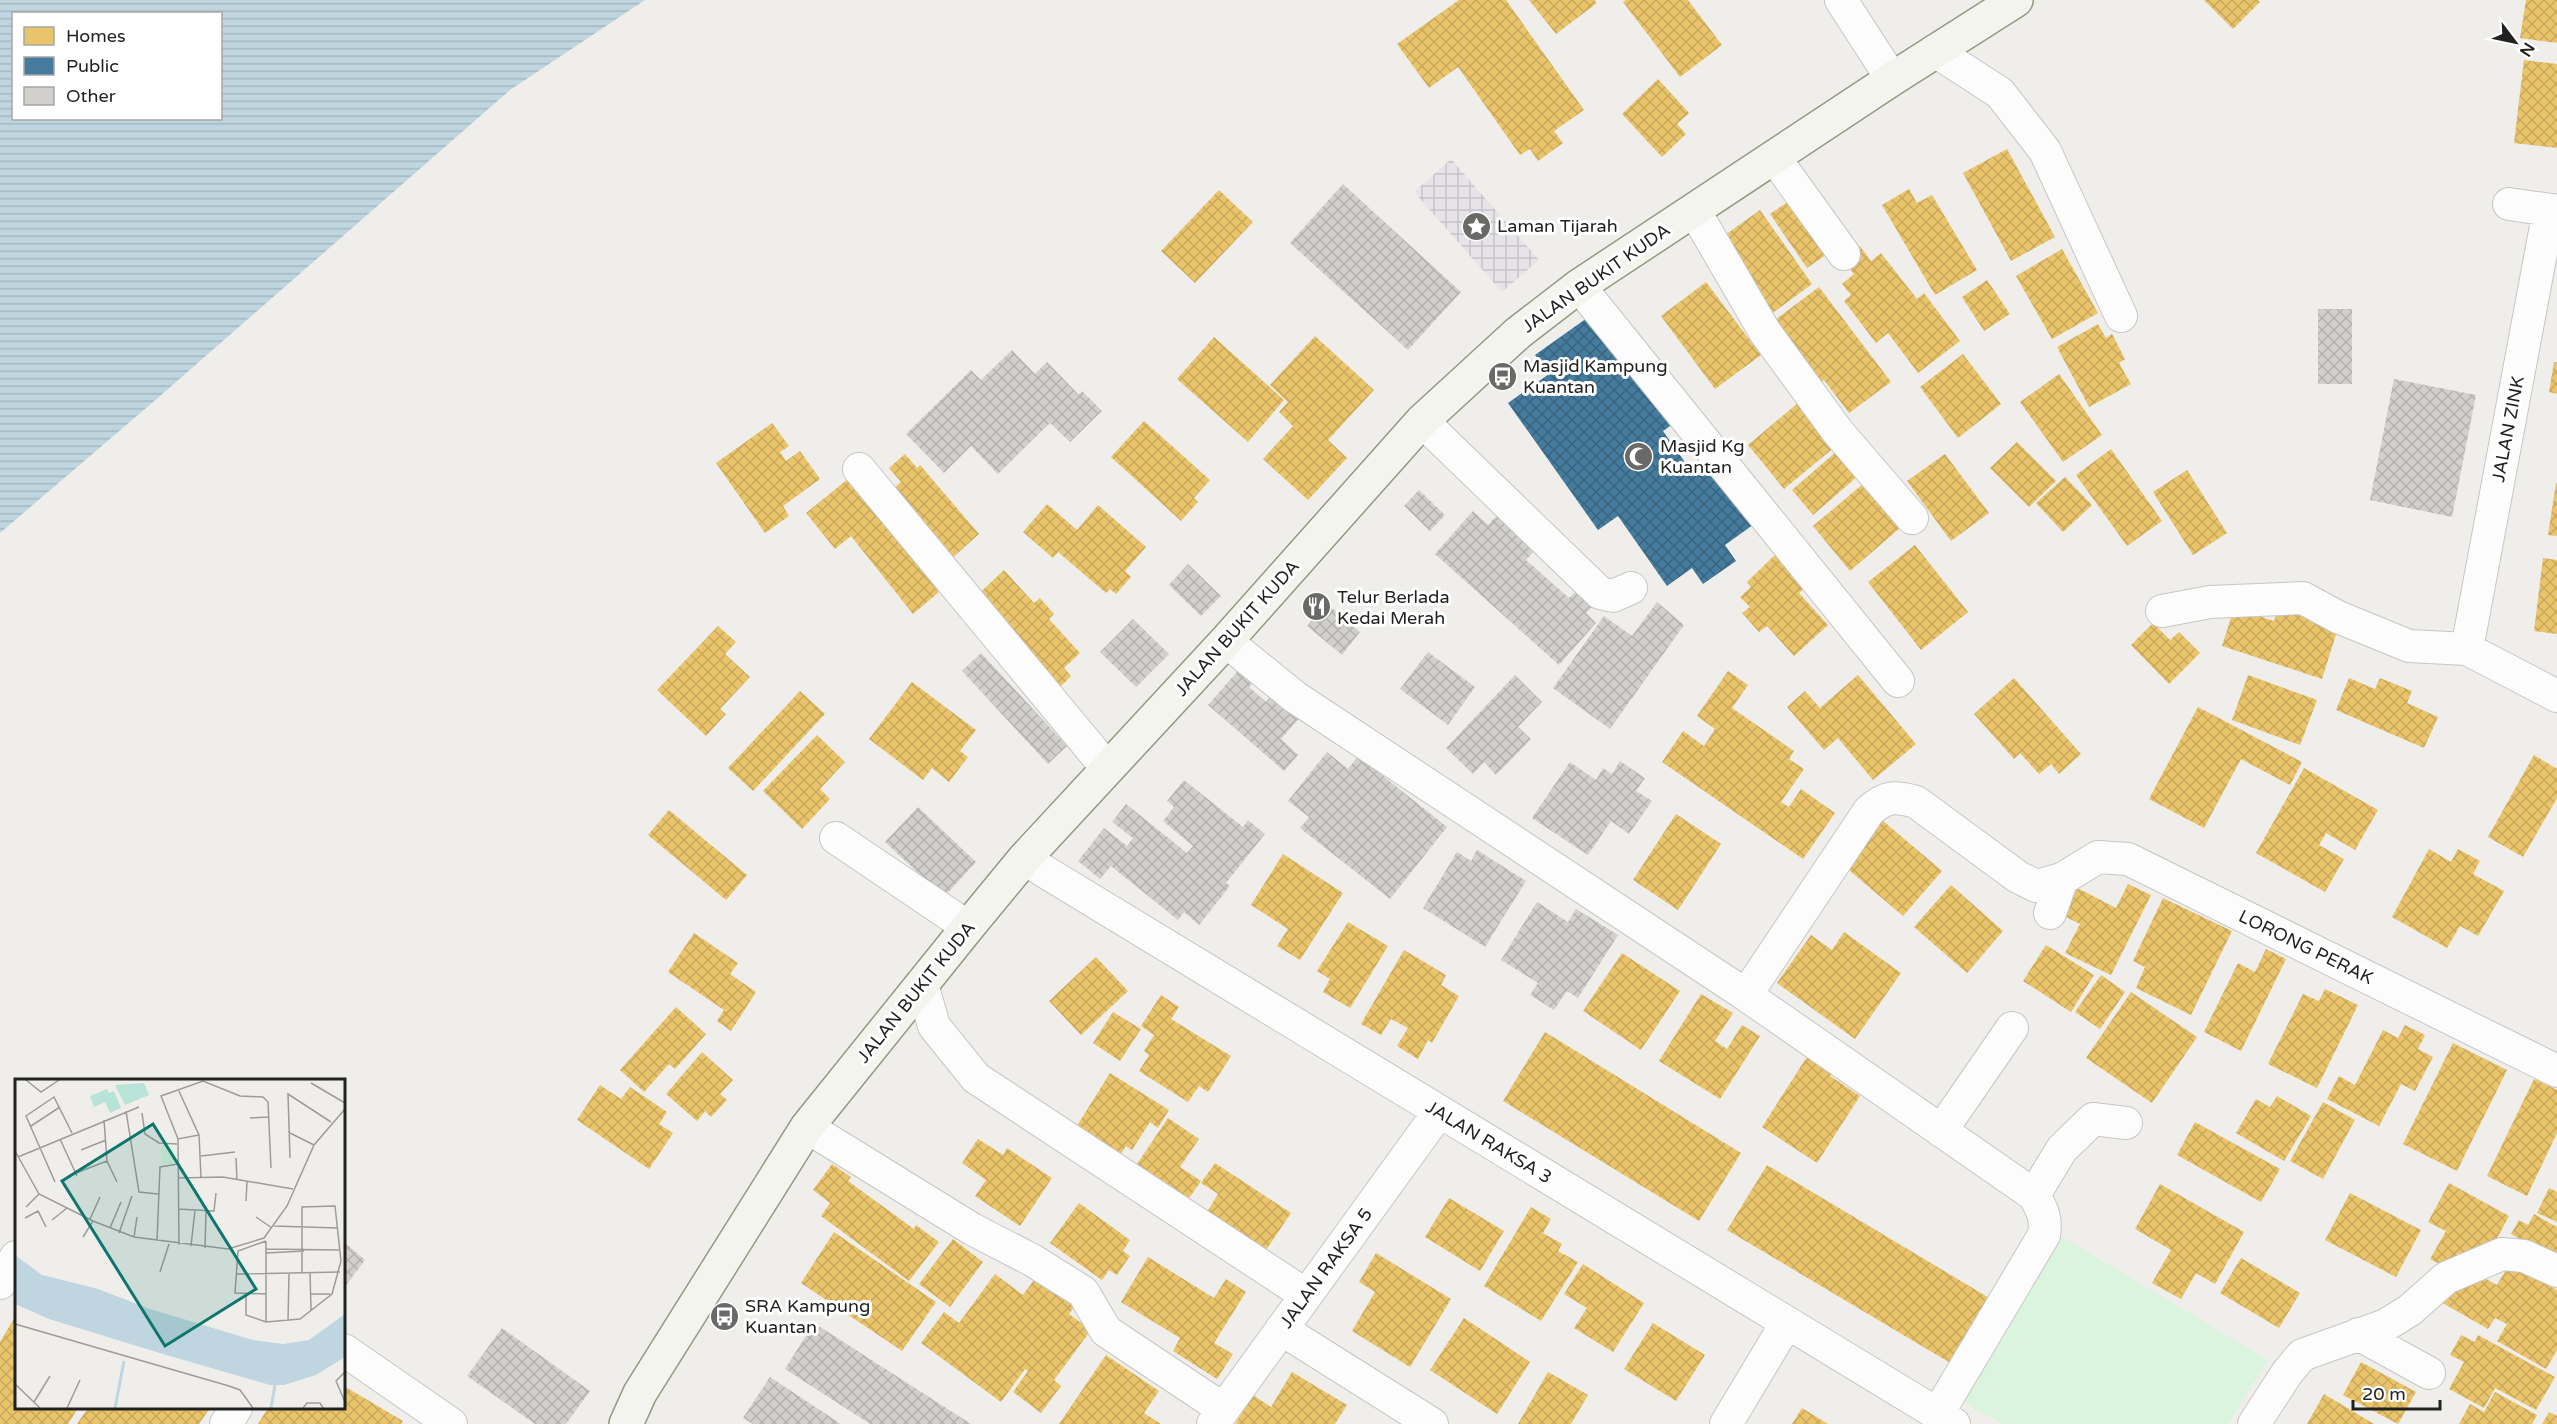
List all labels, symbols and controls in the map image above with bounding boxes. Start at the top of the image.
legend [12,12,222,120]
north arrow [2485,12,2545,72]
text: Homes [66,25,126,47]
text: N [2515,39,2539,60]
text: Public [66,55,119,77]
text: Other [66,85,116,107]
place icon: Laman Tijarah [1460,210,1492,242]
place label: Laman Tijarah [1497,215,1618,237]
street label: JALAN BUKIT KUDA [1518,219,1674,337]
place label: Masjid Kampung Kuantan [1523,355,1668,398]
bus stop icon: Masjid Kampung Kuantan [1486,360,1518,392]
street label: JALAN ZINK [2487,374,2529,484]
place label: Masjid Kg Kuantan [1660,435,1745,478]
mosque icon: Masjid Kg Kuantan [1623,440,1655,472]
street label: JALAN BUKIT KUDA [1170,555,1304,701]
place label: Telur Berlada Kedai Merah [1337,586,1450,629]
restaurant icon: Telur Berlada Kedai Merah [1300,591,1332,623]
street label: LORONG PERAK [2235,905,2377,989]
street label: JALAN BUKIT KUDA [852,917,980,1067]
inset map [15,1079,345,1409]
street label: JALAN RAKSA 3 [1422,1096,1556,1188]
street label: JALAN RAKSA 5 [1275,1204,1377,1332]
place label: SRA Kampung Kuantan [745,1295,870,1338]
bus stop icon: SRA Kampung Kuantan [708,1300,740,1332]
scale bar [2353,1373,2440,1411]
text: 20 m [2362,1383,2406,1405]

